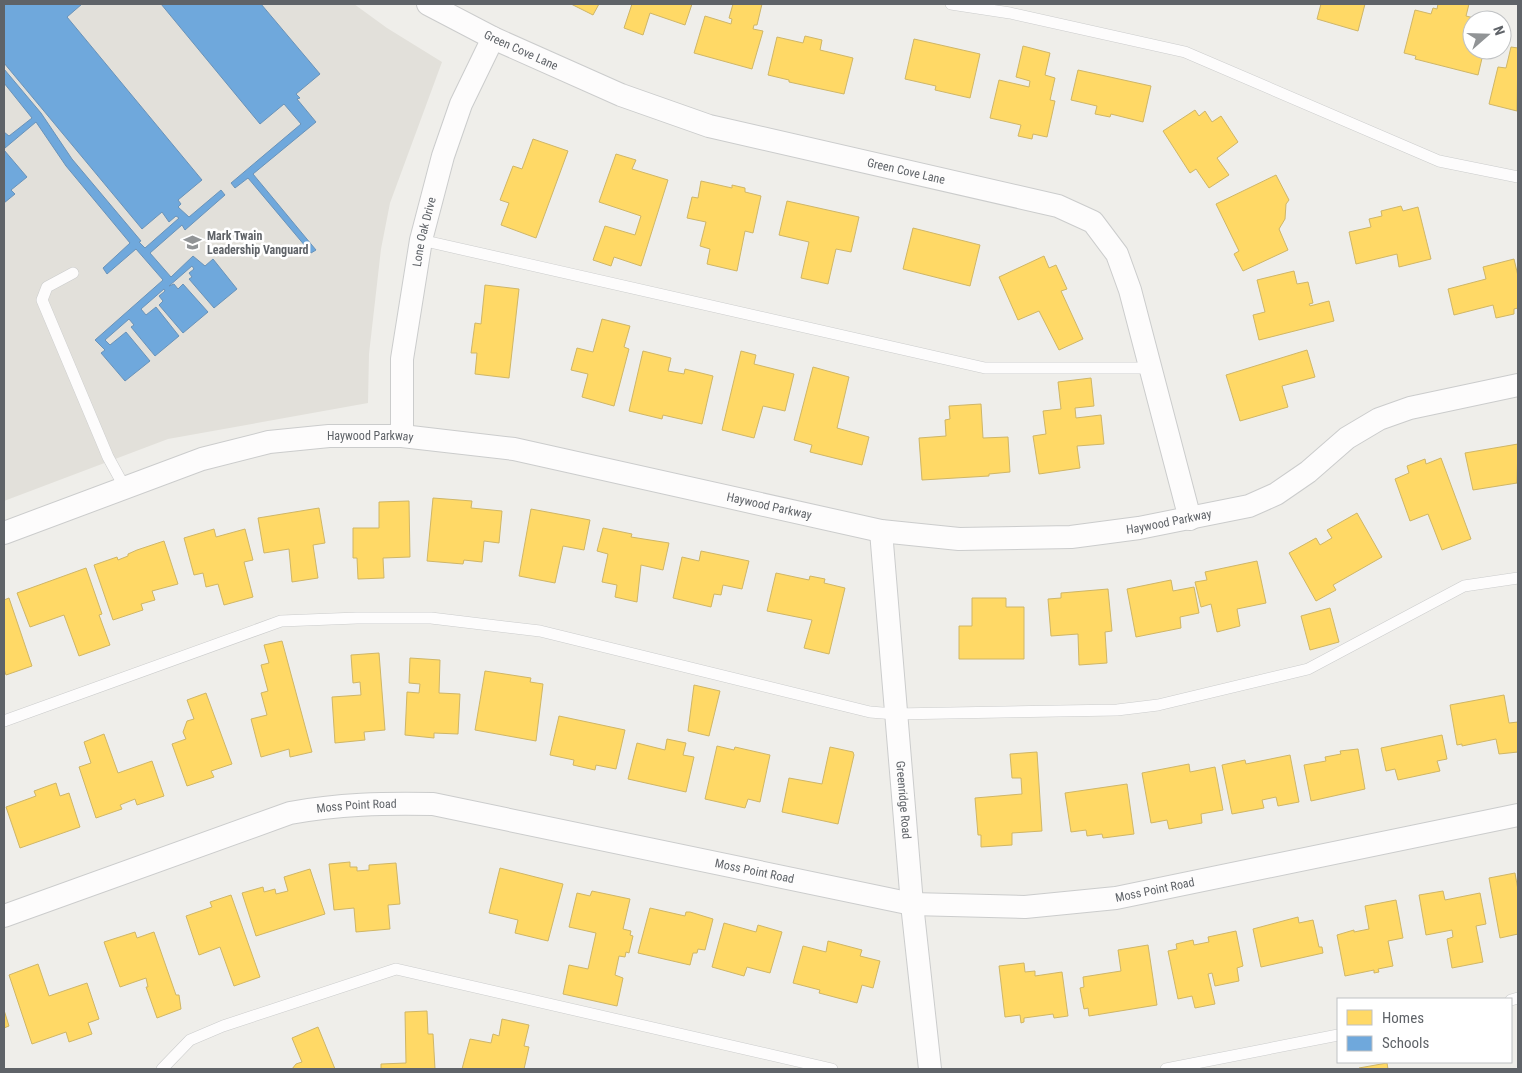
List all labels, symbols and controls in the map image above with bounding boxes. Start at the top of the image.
north arrow [1462,10,1512,60]
text: N [1490,24,1508,37]
street label: Green Cove Lane [482,28,561,73]
street label: Green Cove Lane [866,155,947,187]
street label: Lone Oak Drive [410,195,439,268]
place label: Mark Twain Leadership Vanguard [207,229,309,257]
school or university icon: Mark Twain Leadership Vanguard [183,233,203,253]
street label: Haywood Parkway [327,429,414,444]
street label: Haywood Parkway [725,490,813,522]
street label: Haywood Parkway [1125,507,1213,537]
street label: Greenridge Road [893,760,914,840]
street label: Moss Point Road [316,797,397,816]
street label: Moss Point Road [714,856,795,886]
street label: Moss Point Road [1114,875,1196,905]
legend [1337,998,1512,1063]
text: Homes [1382,1009,1424,1027]
text: Schools [1382,1034,1429,1052]

